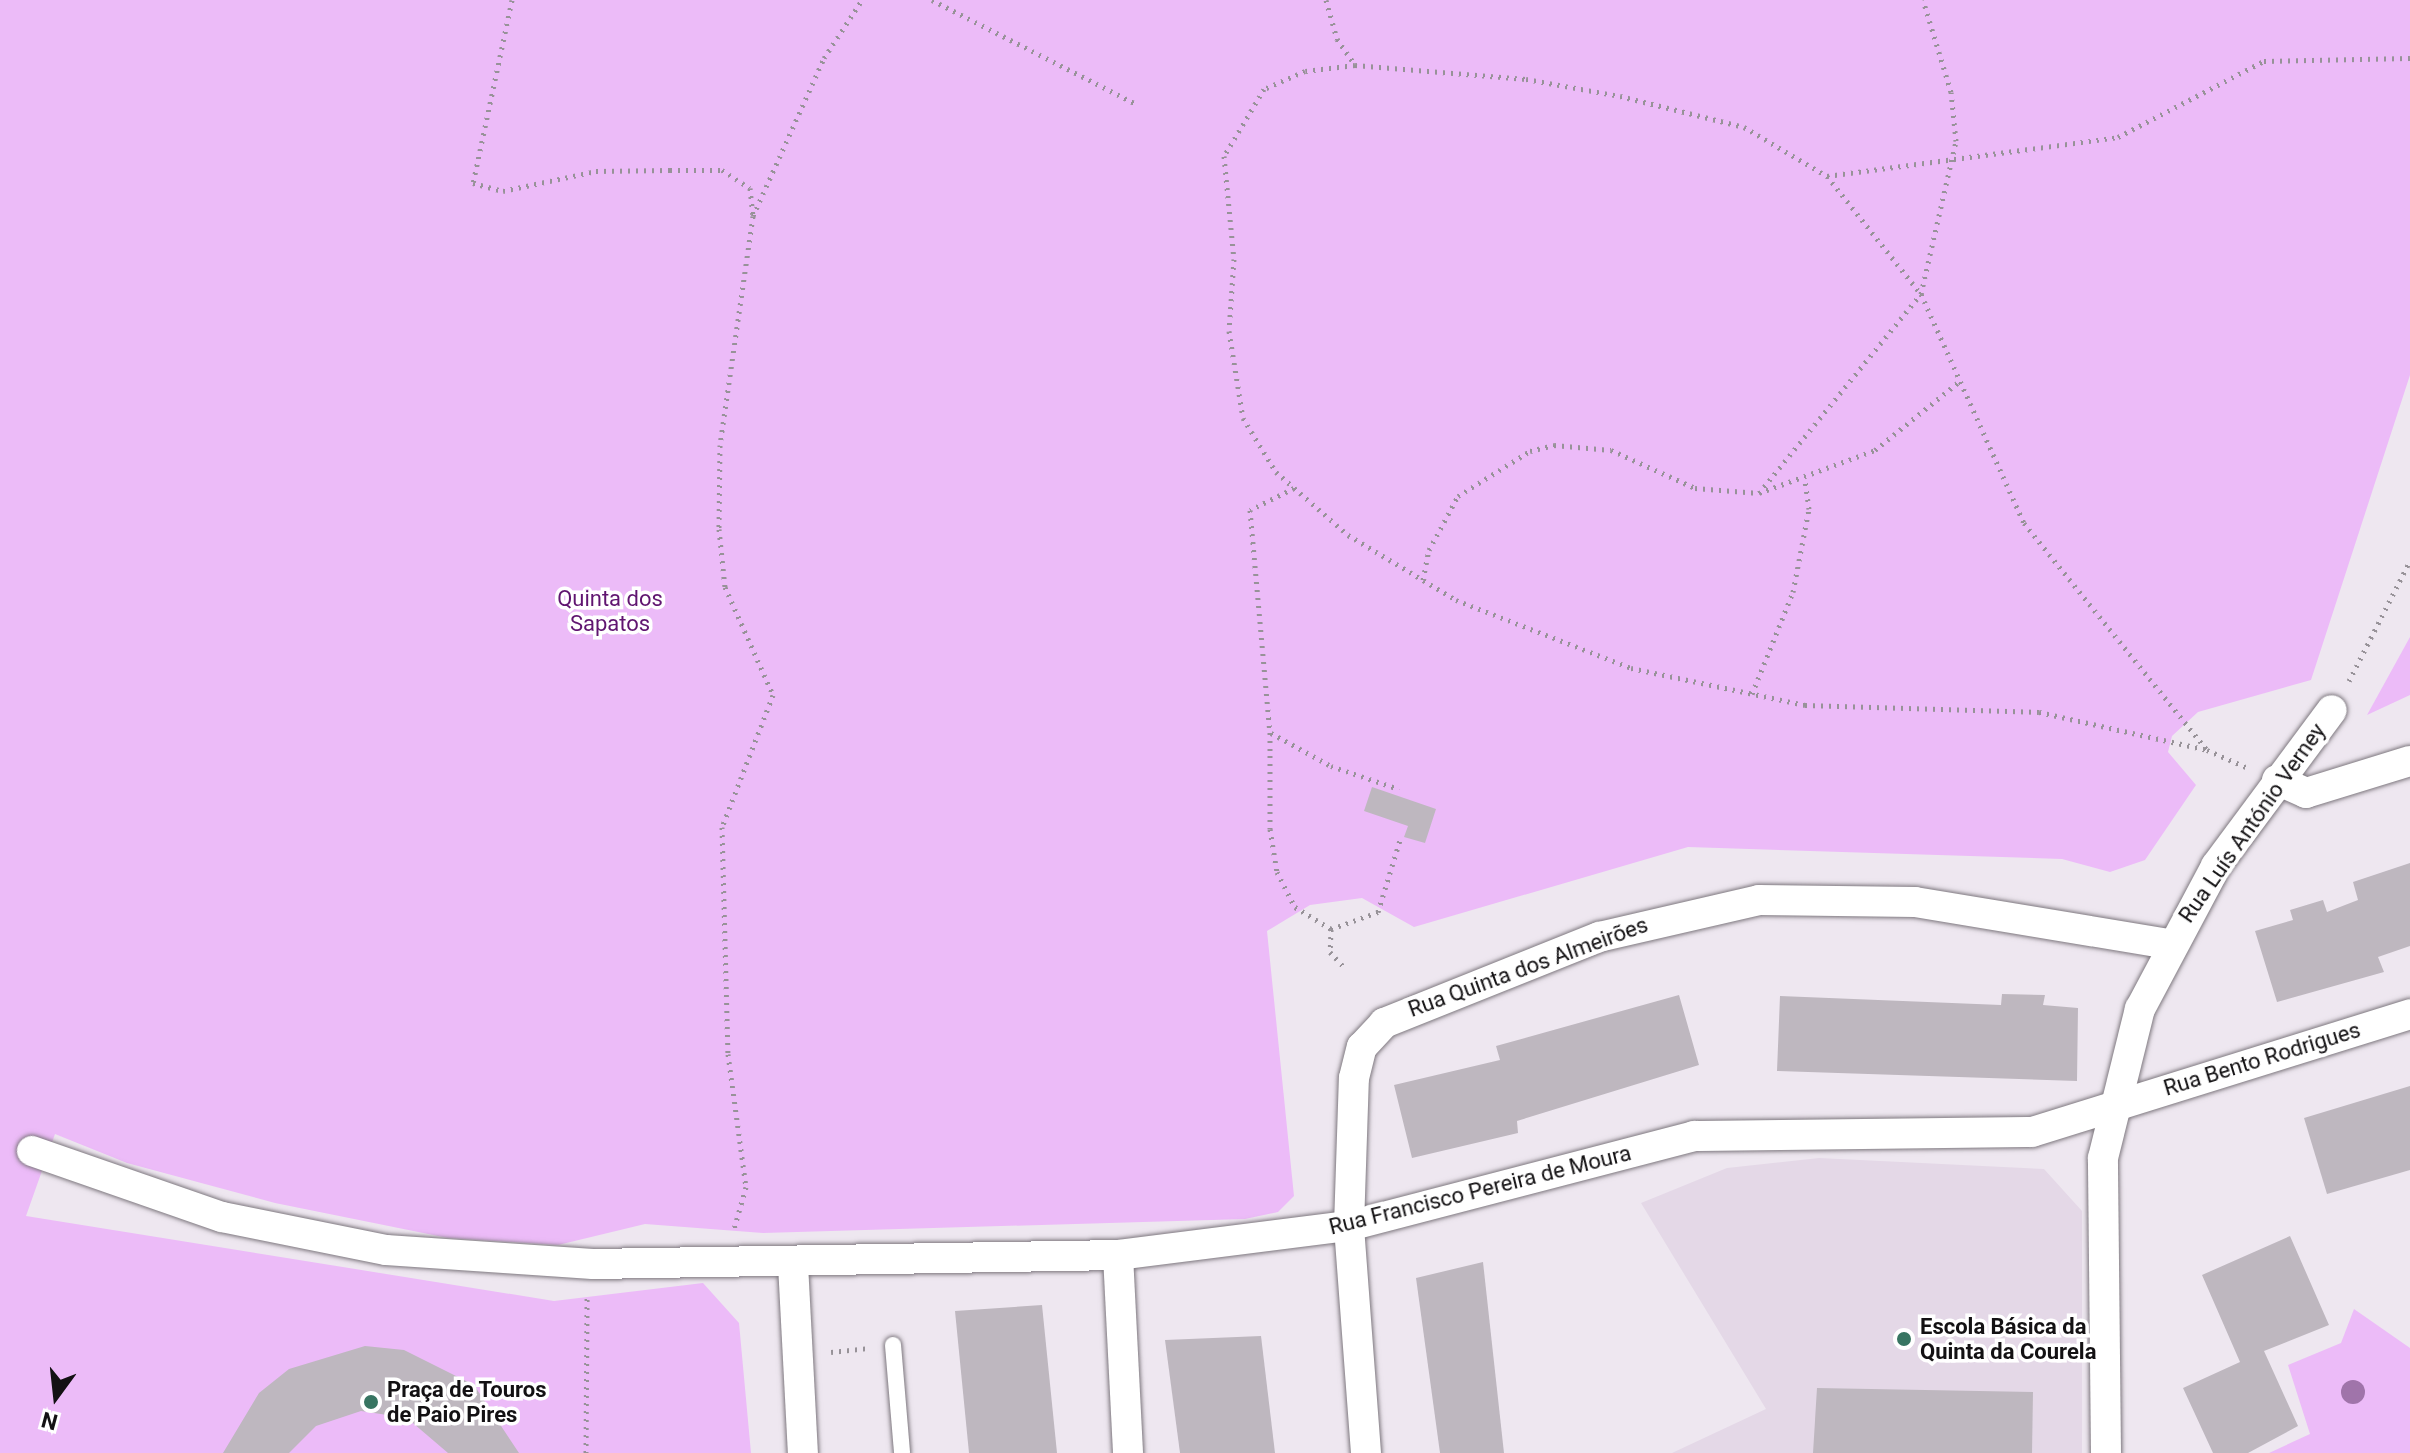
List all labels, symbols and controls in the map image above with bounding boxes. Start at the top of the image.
park label: Quinta dos Sapatos [557,585,663,636]
street label: Rua Luís António Verney [2173,718,2331,928]
street label: Rua Quinta dos Almeirões [1405,911,1651,1023]
street label: Rua Bento Rodrigues [2160,1016,2364,1102]
street label: Rua Francisco Pereira de Moura [1326,1140,1634,1240]
place label: Escola Básica da Quinta da Courela [1920,1313,2096,1364]
marker: Escola Básica da Quinta da Courela [1895,1330,1913,1348]
north arrow [16,1357,96,1437]
place label: Praça de Touros de Paio Pires [387,1376,547,1428]
marker: Praça de Touros de Paio Pires [362,1393,380,1411]
text: N [39,1407,60,1435]

